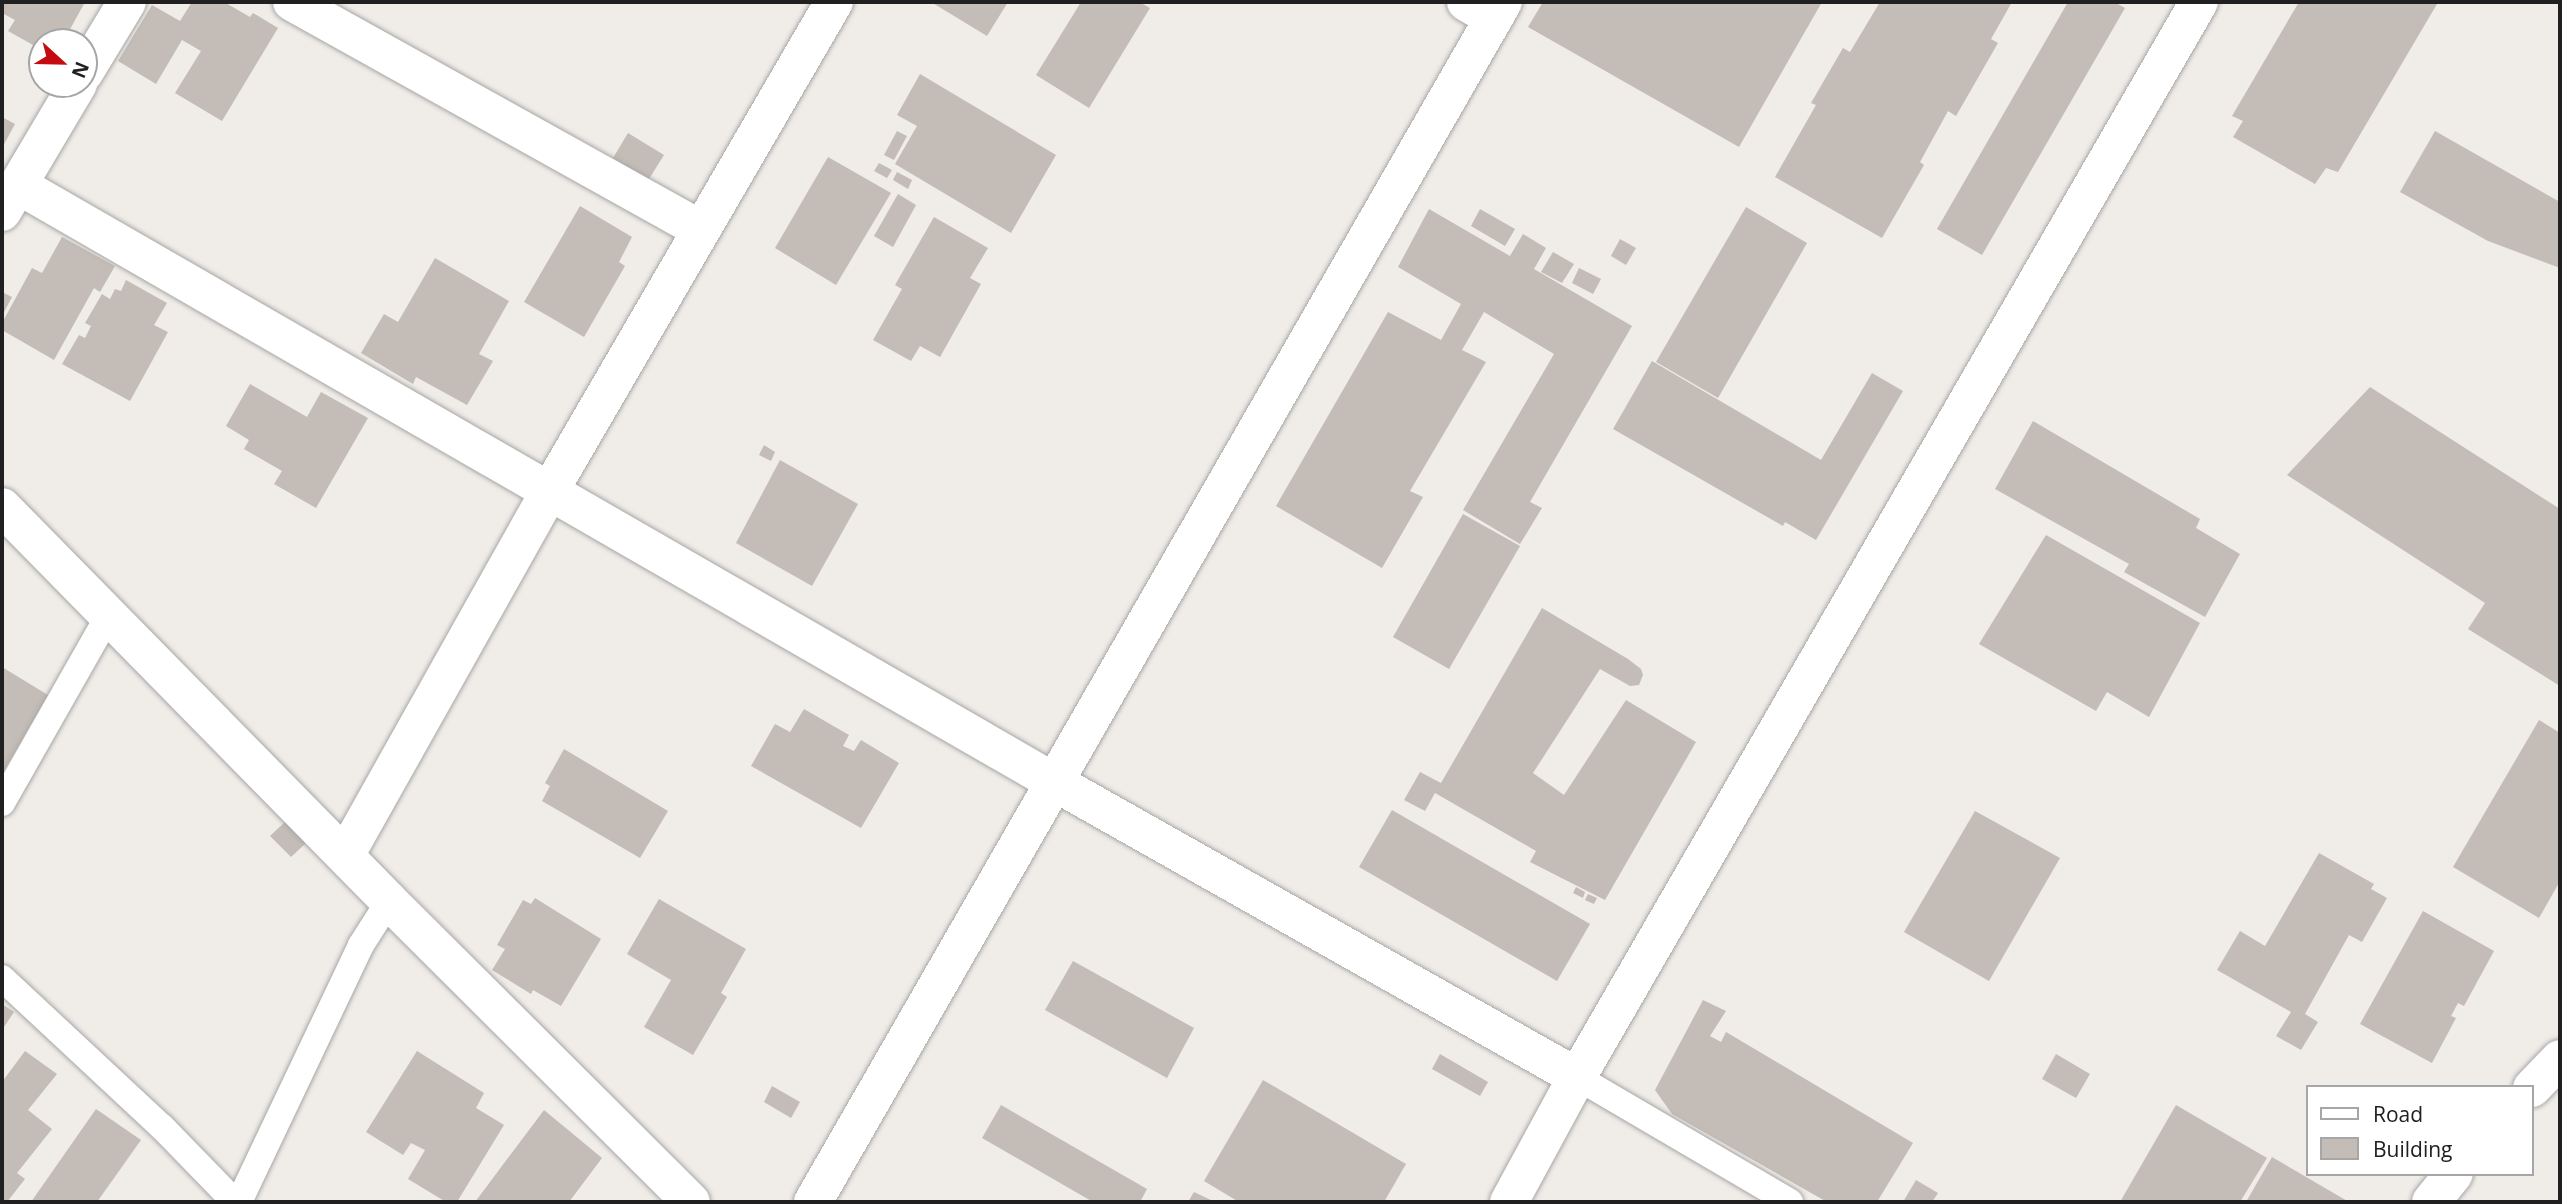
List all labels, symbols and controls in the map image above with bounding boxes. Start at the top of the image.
north arrow [28,28,98,98]
text: N [66,58,96,82]
legend [2306,1085,2534,1176]
text: Road [2373,1100,2423,1128]
text: Building [2373,1135,2452,1163]

